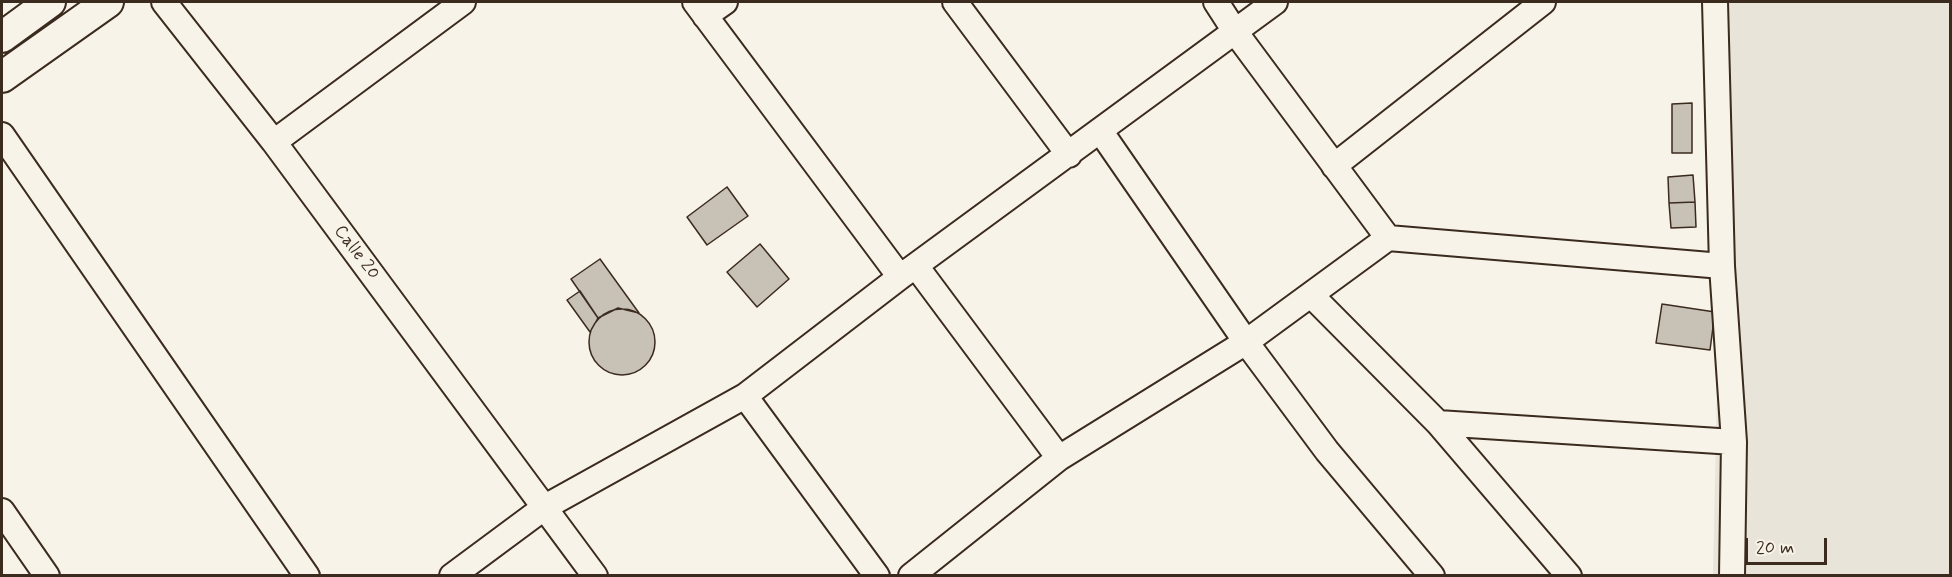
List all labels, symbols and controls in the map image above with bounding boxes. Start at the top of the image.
street label: Calle 20 [329,221,383,285]
scale bar [1748,526,1830,564]
text: 20 m [1756,536,1794,560]

